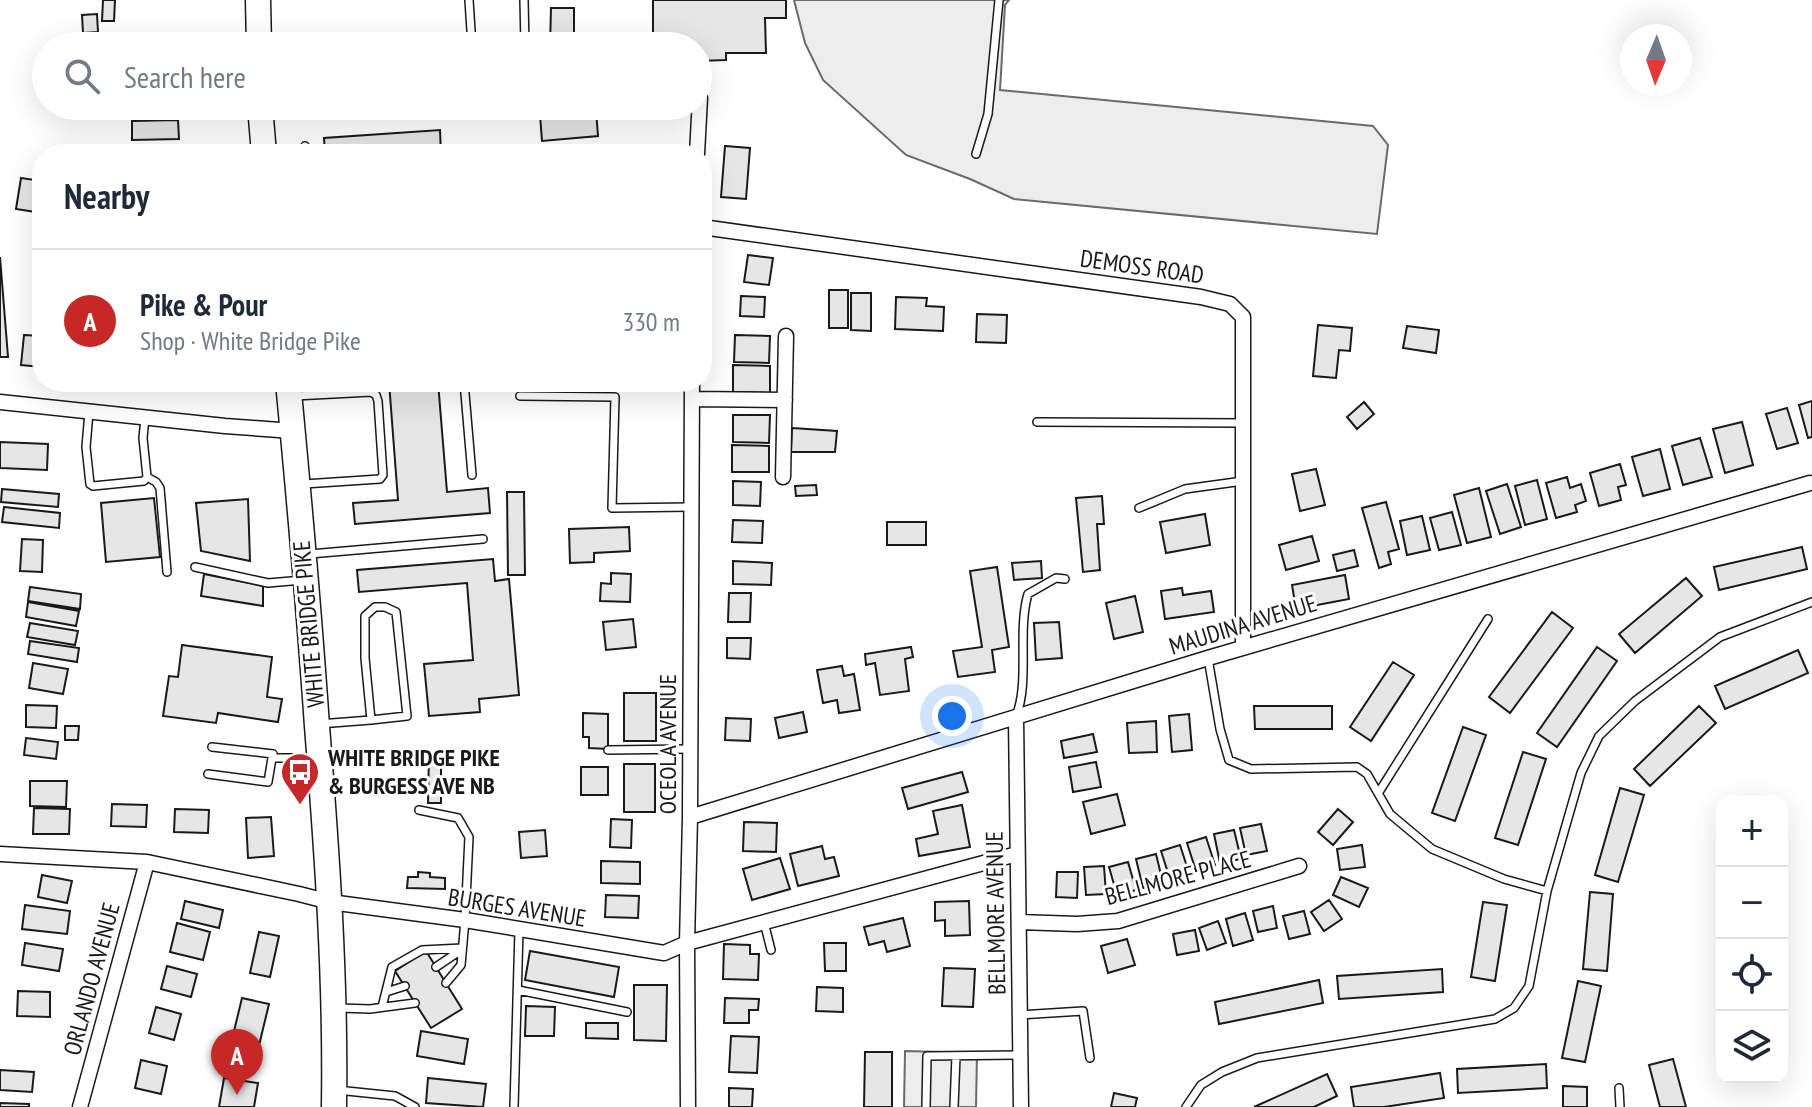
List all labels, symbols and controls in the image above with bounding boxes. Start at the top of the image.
north arrow [1620,24,1692,96]
search box [32,32,712,120]
icon: search [60,54,104,98]
text: Search here [124,57,246,96]
text: Nearby [64,174,149,218]
street label: DEMOSS ROAD [1078,242,1206,291]
text: Pike & Pour [140,285,267,324]
text: A [83,305,97,338]
text: 330 m [622,305,680,338]
text: Shop · White Bridge Pike [140,324,361,357]
street label: WHITE BRIDGE PIKE [286,539,331,709]
street label: MAUDINA AVENUE [1165,587,1320,662]
street label: OCEOLA AVENUE [652,674,683,814]
your location [932,696,972,736]
place label: WHITE BRIDGE PIKE & BURGESS AVE NB [327,742,500,801]
bus stop icon: WHITE BRIDGE PIKE & BURGESS AVE NB [279,751,321,806]
map controls [1716,795,1788,1083]
button: + [1716,795,1788,867]
street label: BELLMORE AVENUE [979,831,1012,995]
street label: BELLMORE PLACE [1101,843,1254,912]
button: − [1716,867,1788,939]
street label: BURGES AVENUE [446,881,588,934]
street label: ORLANDO AVENUE [56,899,127,1059]
button: locate [1716,939,1788,1011]
button: layers [1716,1011,1788,1083]
pin: A [211,1029,263,1095]

